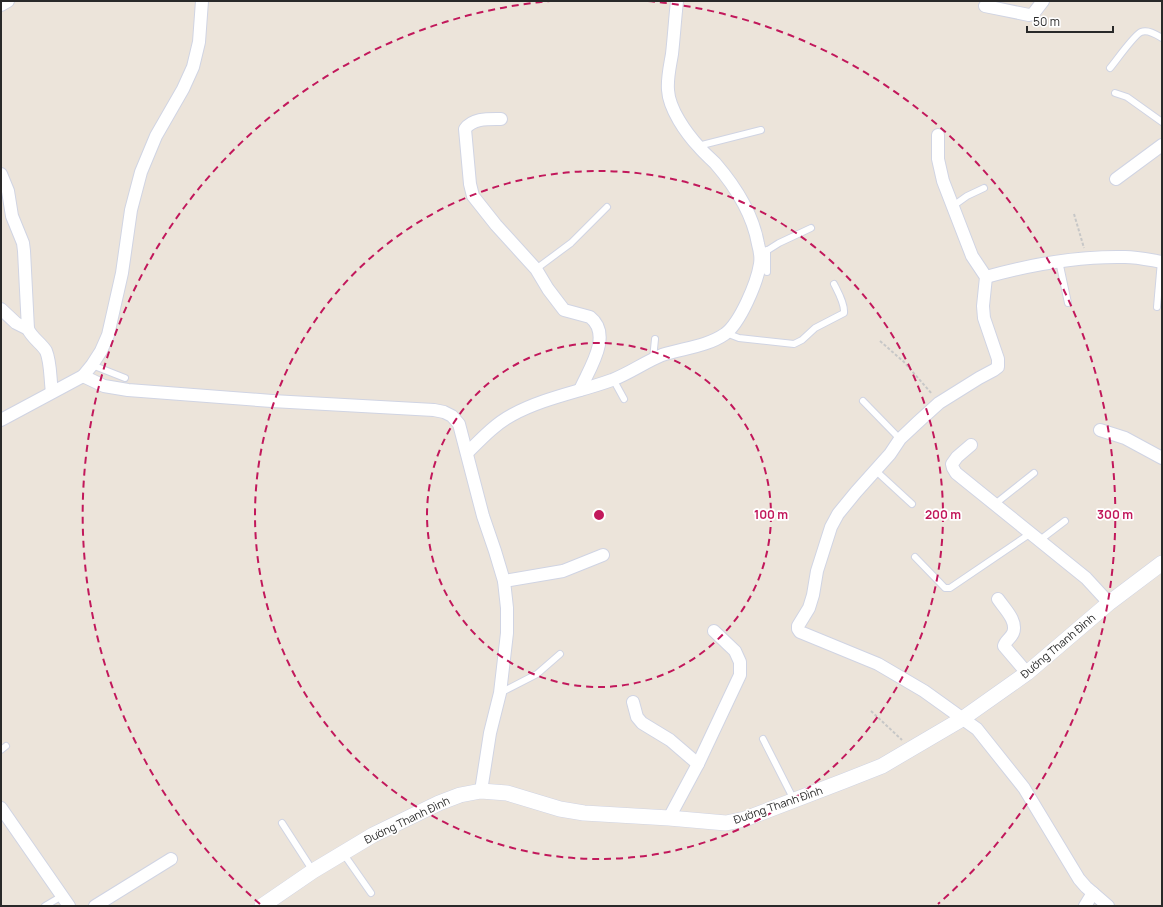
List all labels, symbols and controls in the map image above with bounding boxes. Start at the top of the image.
scale bar [1027,8,1113,34]
text: 50 m [1033,13,1060,30]
text: 100 m [754,506,788,523]
text: 200 m [925,506,961,523]
text: 300 m [1097,506,1133,523]
centre of rings [592,508,606,522]
street label: Đường Thanh Đình [1017,610,1098,681]
street label: Đường Thanh Đình [731,782,824,827]
street label: Đường Thanh Đình [362,792,452,847]

